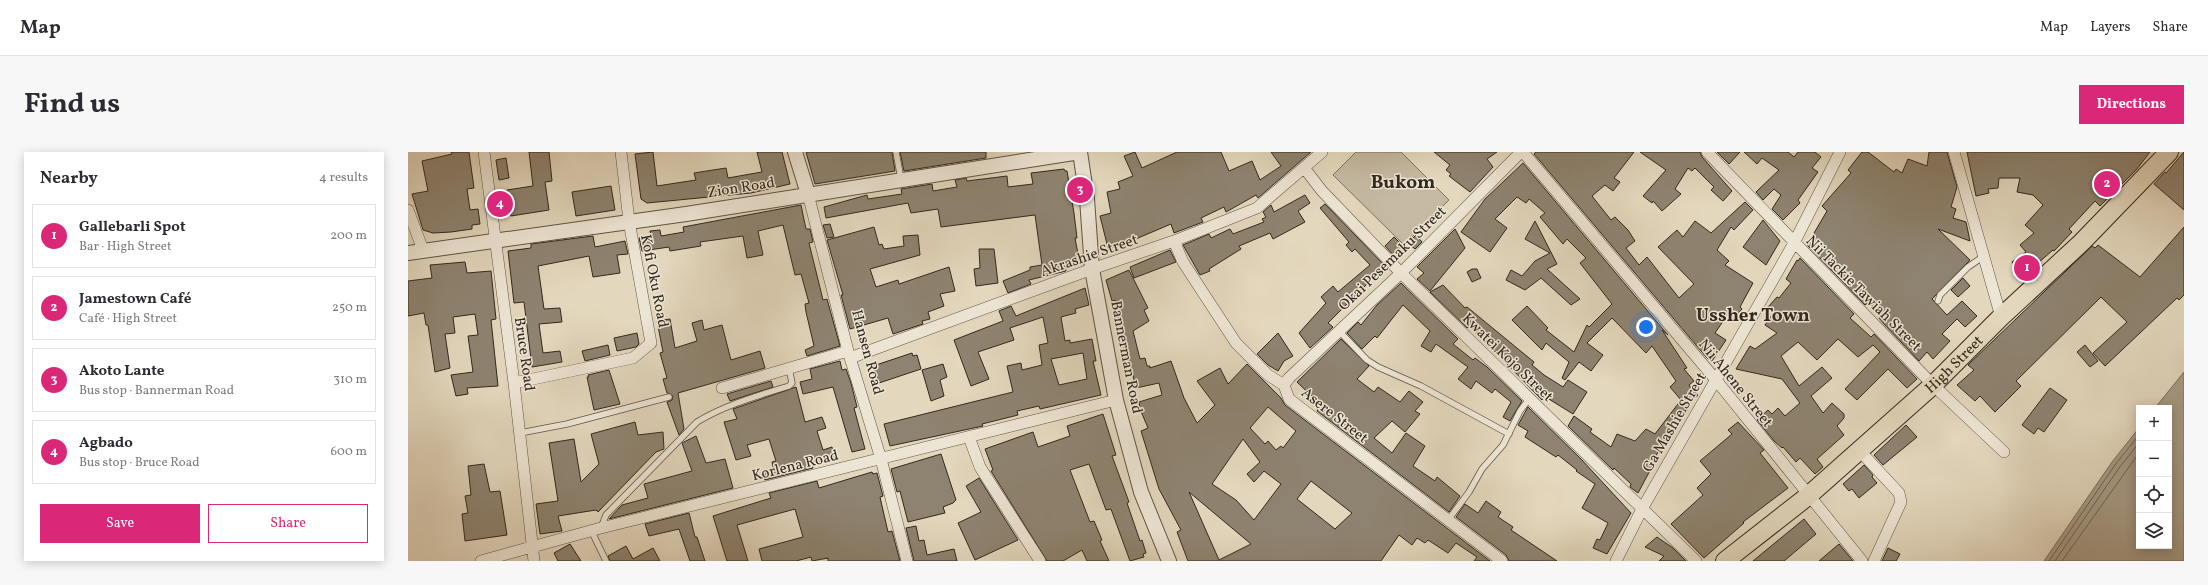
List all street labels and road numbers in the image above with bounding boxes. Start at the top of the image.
street label: Zion Road [706,173,776,204]
street label: Okai Pesemaku Street [1334,202,1452,316]
street label: Akrashie Street [1038,230,1141,283]
street label: Nii Tackie Tawiah Street [1800,231,1926,357]
street label: Kofi Oku Road [634,233,673,330]
street label: Bannerman Road [1104,299,1147,416]
street label: Hansen Road [845,308,888,397]
street label: Kwatei Kojo Street [1457,309,1557,407]
street label: Bruce Road [508,316,539,393]
street label: High Street [1921,331,1989,399]
street label: Nii Ahene Street [1693,335,1777,433]
street label: Ga Mashie Street [1638,369,1712,477]
street label: Asere Street [1296,383,1372,449]
street label: Korlena Road [750,446,841,487]

